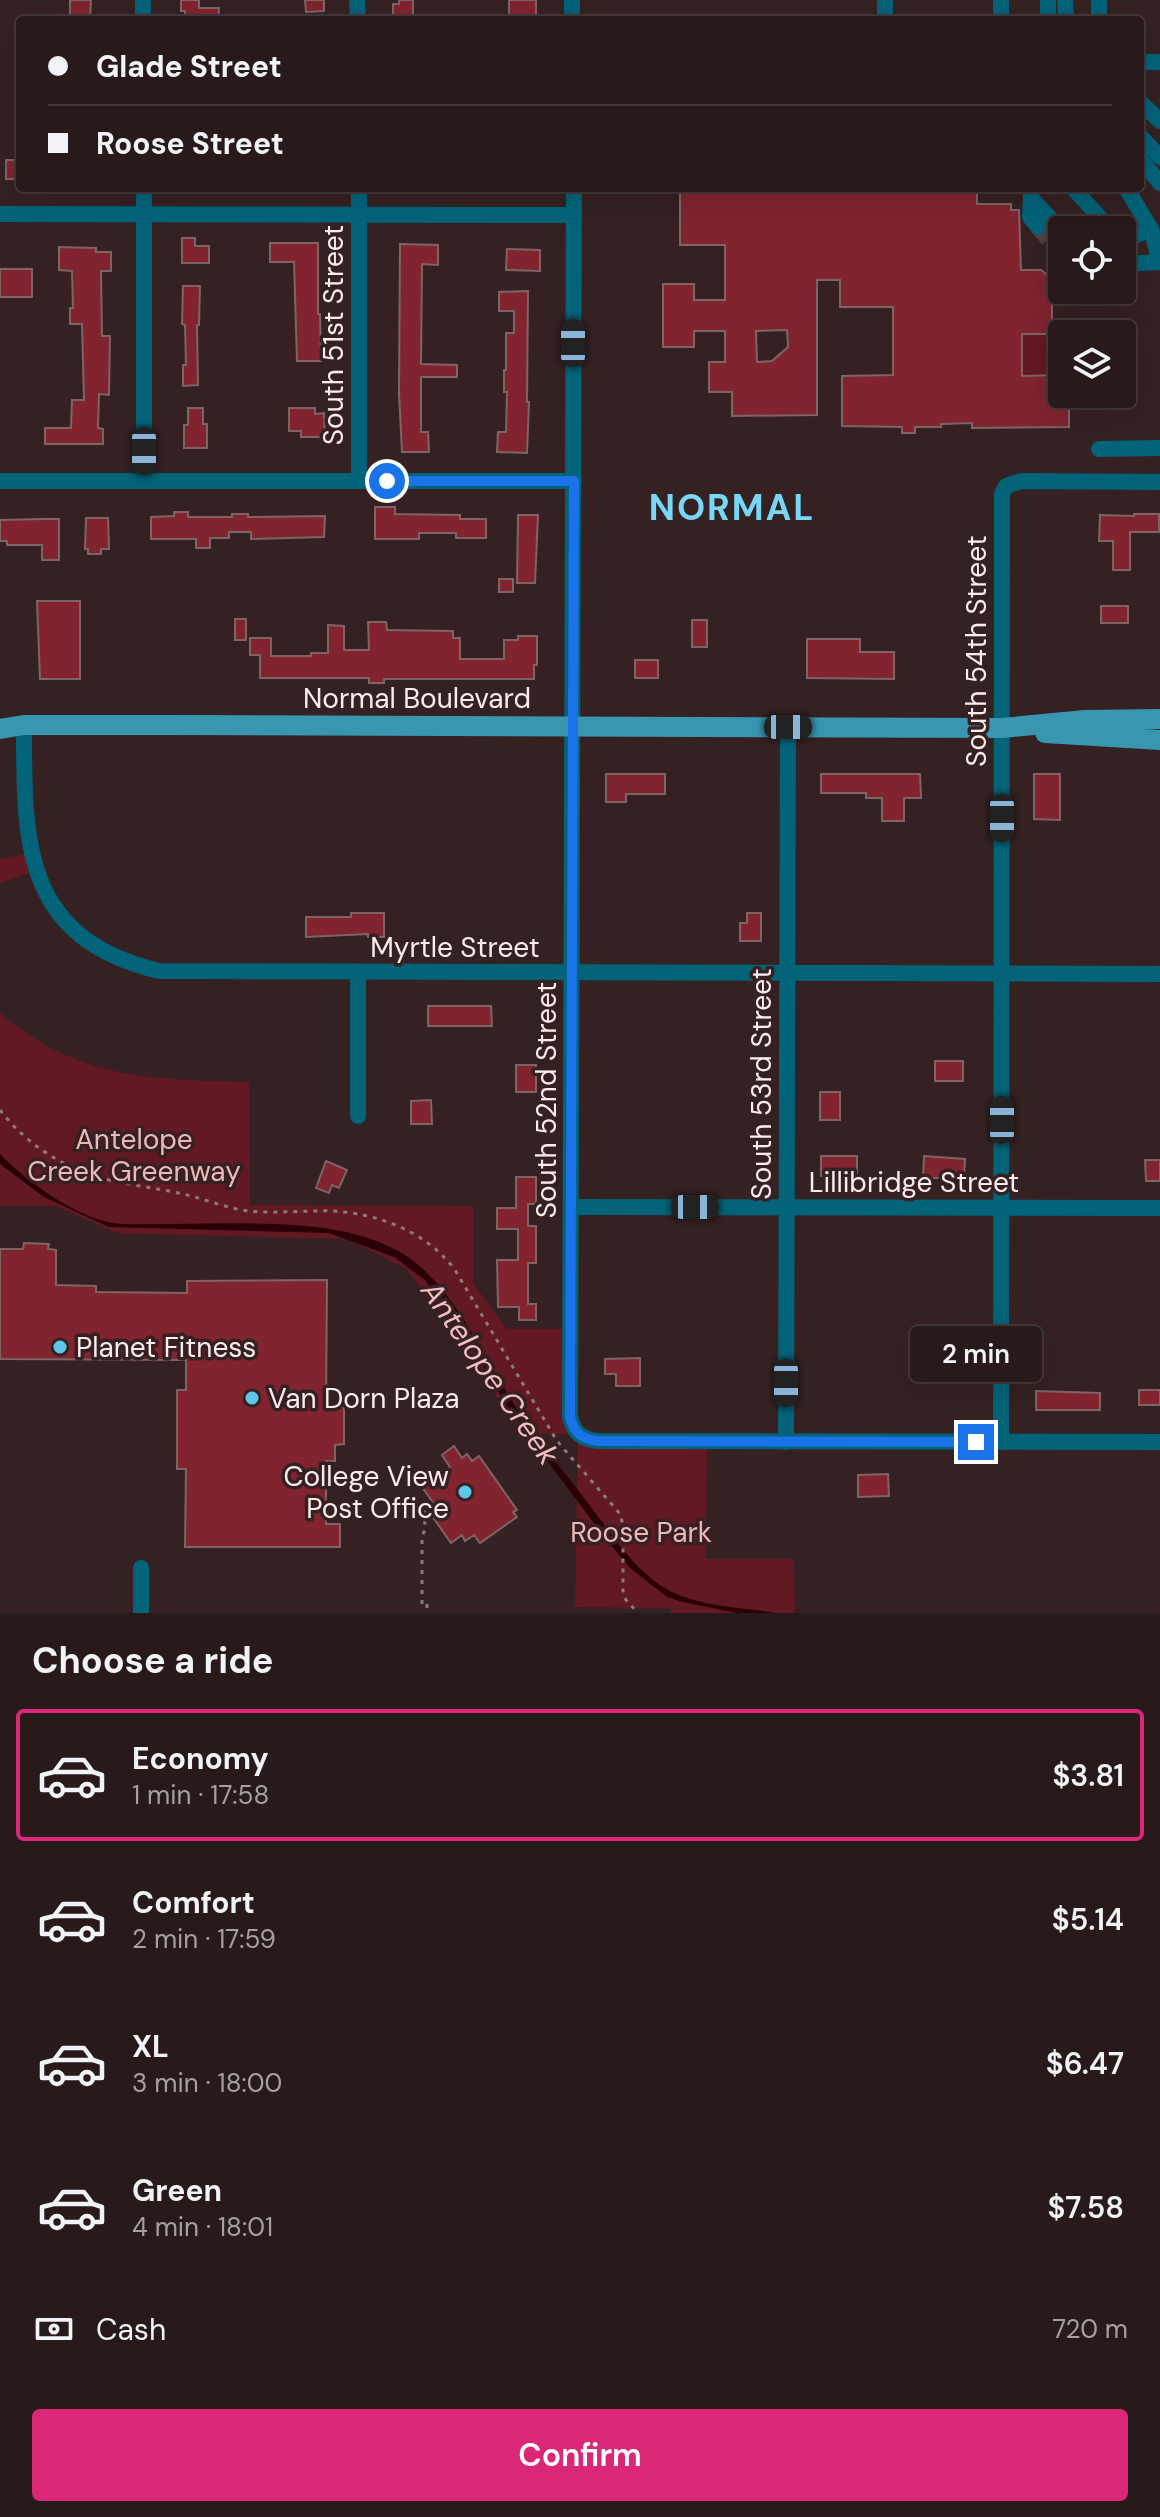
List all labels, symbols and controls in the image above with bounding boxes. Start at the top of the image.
text: Glade Street [96,47,282,86]
text: Roose Street [96,124,284,163]
map controls [1048,216,1136,408]
button: locate [1048,216,1136,304]
street label: South 51st Street [315,225,352,445]
car [561,319,585,367]
button: layers [1048,320,1136,408]
car [132,427,156,475]
route start [369,463,405,499]
district label: NORMAL [649,484,815,531]
street label: South 54th Street [958,535,995,767]
street label: Normal Boulevard [303,680,531,717]
car [764,715,812,739]
car [990,794,1014,842]
street label: Myrtle Street [370,929,540,966]
street label: South 53rd Street [743,968,780,1200]
street label: South 52nd Street [528,982,565,1218]
car [990,1096,1014,1144]
park label: Antelope Creek Greenway [27,1121,241,1190]
street label: Lillibridge Street [809,1164,1019,1201]
car [671,1195,719,1219]
water label: Antelope Creek [412,1272,569,1473]
callout: 2 min [910,1326,1042,1382]
place label: Planet Fitness [76,1329,256,1366]
text: 2 min [942,1337,1010,1371]
marker: Planet Fitness [51,1338,69,1356]
car [774,1359,798,1407]
place label: Van Dorn Plaza [268,1380,459,1417]
marker: Van Dorn Plaza [243,1389,261,1407]
route end [958,1424,994,1460]
place label: College View Post Office [283,1458,449,1527]
marker: College View Post Office [456,1483,474,1501]
park label: Roose Park [570,1514,712,1551]
text: Choose a ride [32,1637,273,1684]
icon: car [36,1739,108,1811]
text: Economy [132,1739,269,1778]
text: $3.81 [1052,1756,1124,1795]
text: 1 min · 17:58 [132,1778,269,1812]
icon: car [36,1883,108,1955]
text: Comfort [132,1883,255,1922]
text: $5.14 [1052,1900,1124,1939]
text: 2 min · 17:59 [132,1922,276,1956]
icon: car [36,2027,108,2099]
text: XL [132,2027,169,2066]
text: $6.47 [1046,2044,1124,2083]
text: 3 min · 18:00 [132,2066,282,2100]
icon: car [36,2171,108,2243]
text: Green [132,2171,222,2210]
text: $7.58 [1047,2188,1124,2227]
text: 4 min · 18:01 [132,2210,273,2244]
icon: cash [32,2307,76,2351]
text: Cash [96,2310,166,2349]
text: 720 m [1052,2312,1128,2346]
button: Confirm [32,2409,1128,2501]

